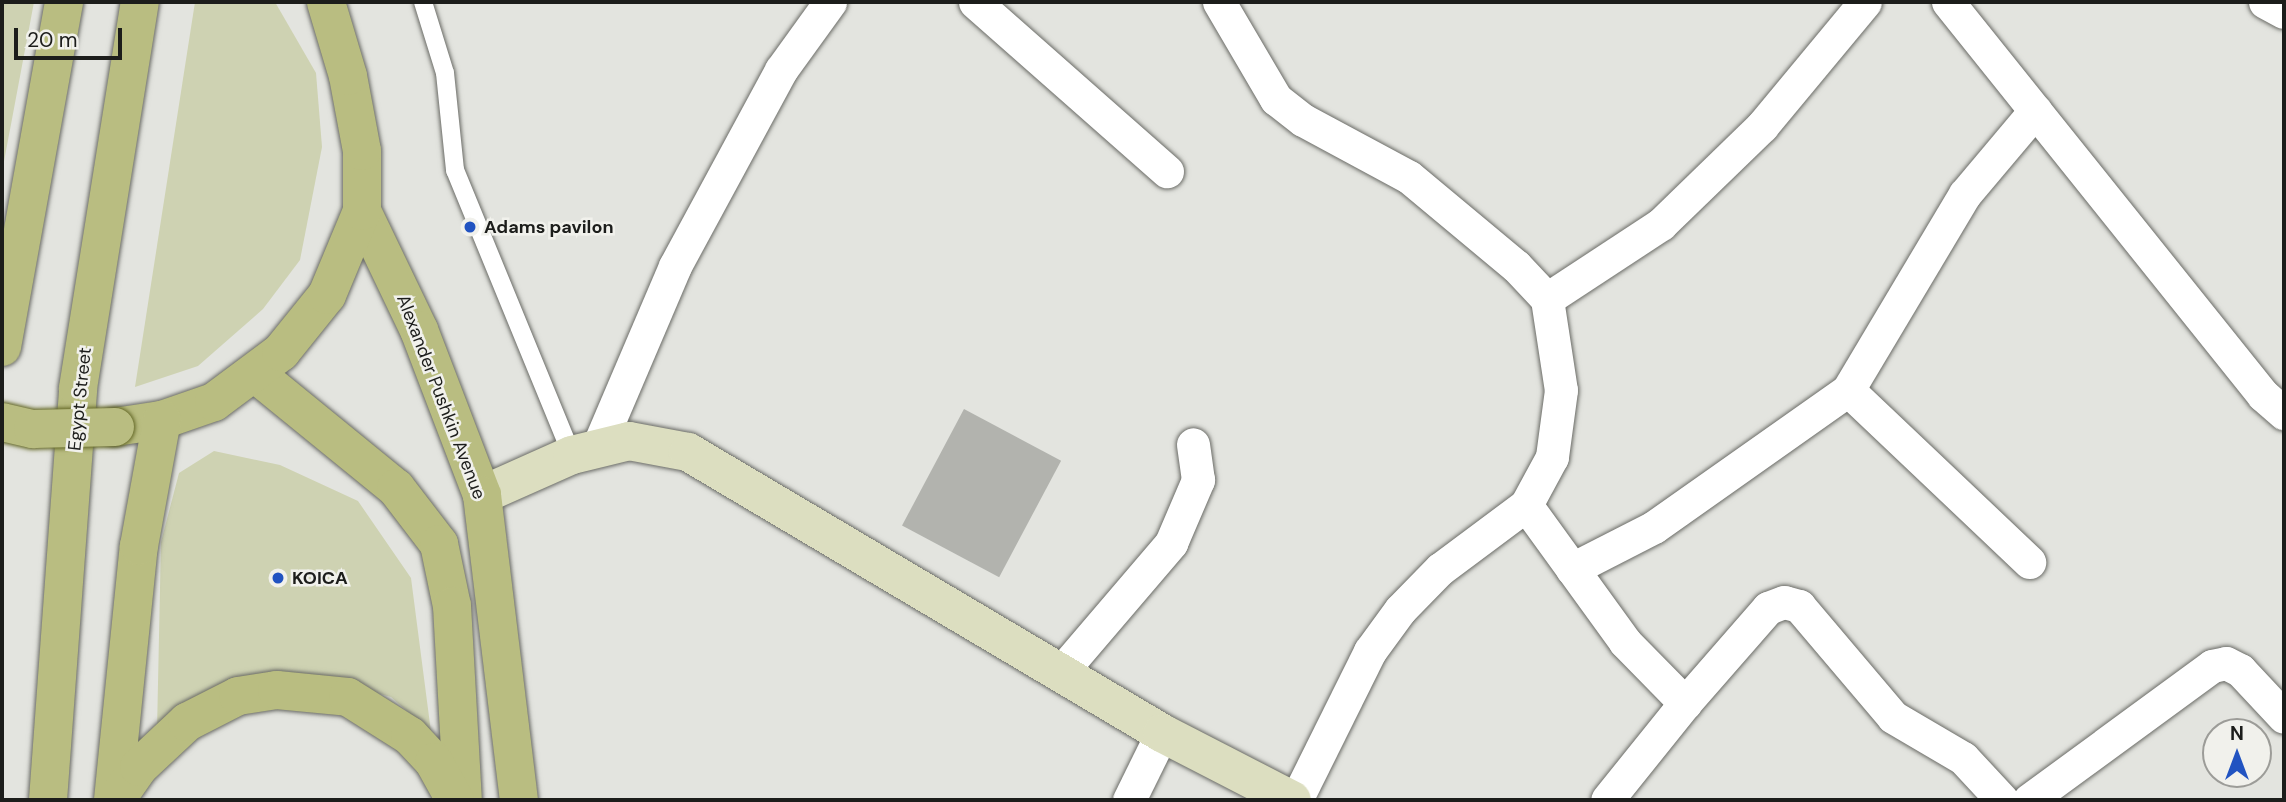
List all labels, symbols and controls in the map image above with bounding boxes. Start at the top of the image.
scale bar [18,14,126,58]
text: 20 m [27,26,78,54]
place label: Adams pavilon [484,216,613,238]
marker: Adams pavilon [462,219,478,235]
street label: Alexander Pushkin Avenue [392,292,490,502]
street label: Egypt Street [64,346,96,452]
place label: KOICA [292,567,348,589]
marker: KOICA [270,570,286,586]
north arrow [2202,718,2272,788]
text: N [2230,721,2244,746]

